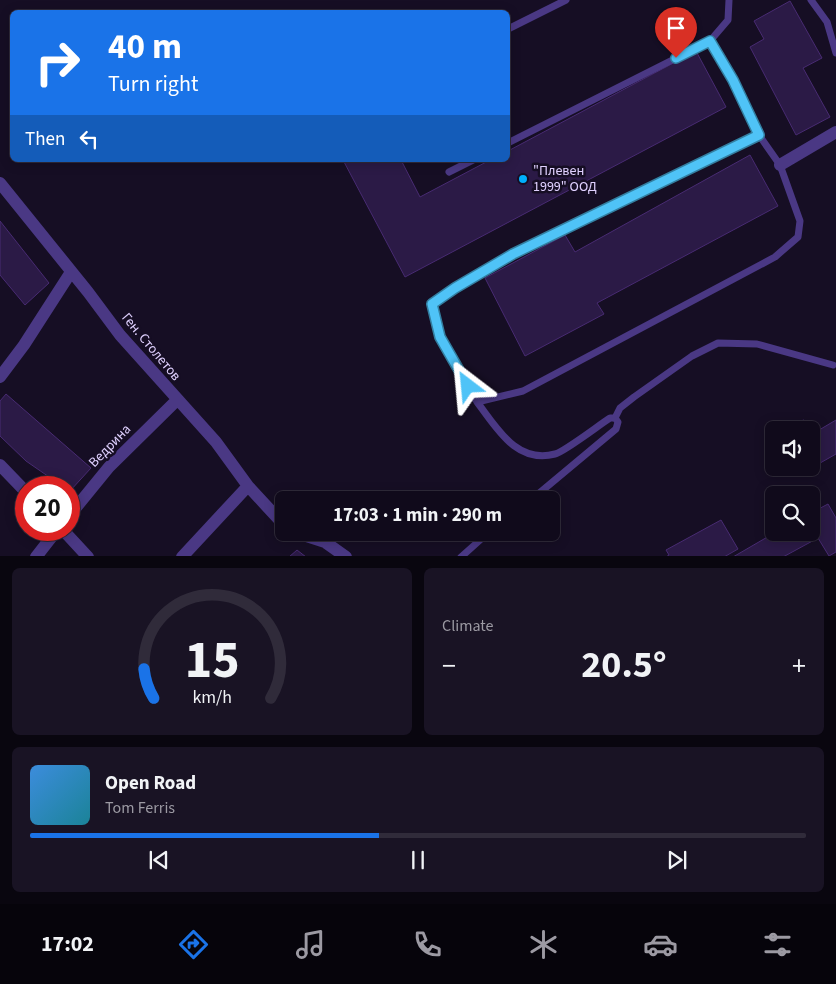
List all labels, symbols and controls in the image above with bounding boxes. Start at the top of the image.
pin [655,7,697,58]
icon: arrive [662,14,690,42]
text: 40 m [108,22,182,72]
icon: right [25,30,90,95]
text: Turn right [108,68,198,100]
icon: left [75,125,103,153]
text: Then [25,126,65,153]
place label: "Плевен 1999" ООД [533,161,597,197]
marker: "Плевен 1999" ООД [517,173,529,185]
street label: Ген. Столетов [117,309,185,385]
position arrow [441,359,493,411]
street label: Ведрина [84,420,136,472]
map controls [765,421,820,541]
button: sound [765,421,820,476]
speed limit sign: 20 [15,476,80,541]
button: search [765,486,820,541]
text: 17:03 · 1 min · 290 m [333,502,502,529]
text: Climate [442,615,493,637]
text: 15 [185,624,239,698]
text: 20.5° [581,638,667,692]
text: − [442,646,456,686]
text: + [792,646,806,686]
text: km/h [192,685,232,710]
text: Open Road [105,770,196,797]
text: Tom Ferris [105,797,175,819]
icon: previous [145,846,173,874]
icon: pause [404,846,432,874]
icon: next [663,846,691,874]
icon: directions [176,927,211,962]
icon: music [293,927,328,962]
icon: phone [410,927,445,962]
icon: climate [526,927,561,962]
icon: car [643,927,678,962]
icon: filters [760,927,795,962]
text: 17:02 [41,928,94,960]

